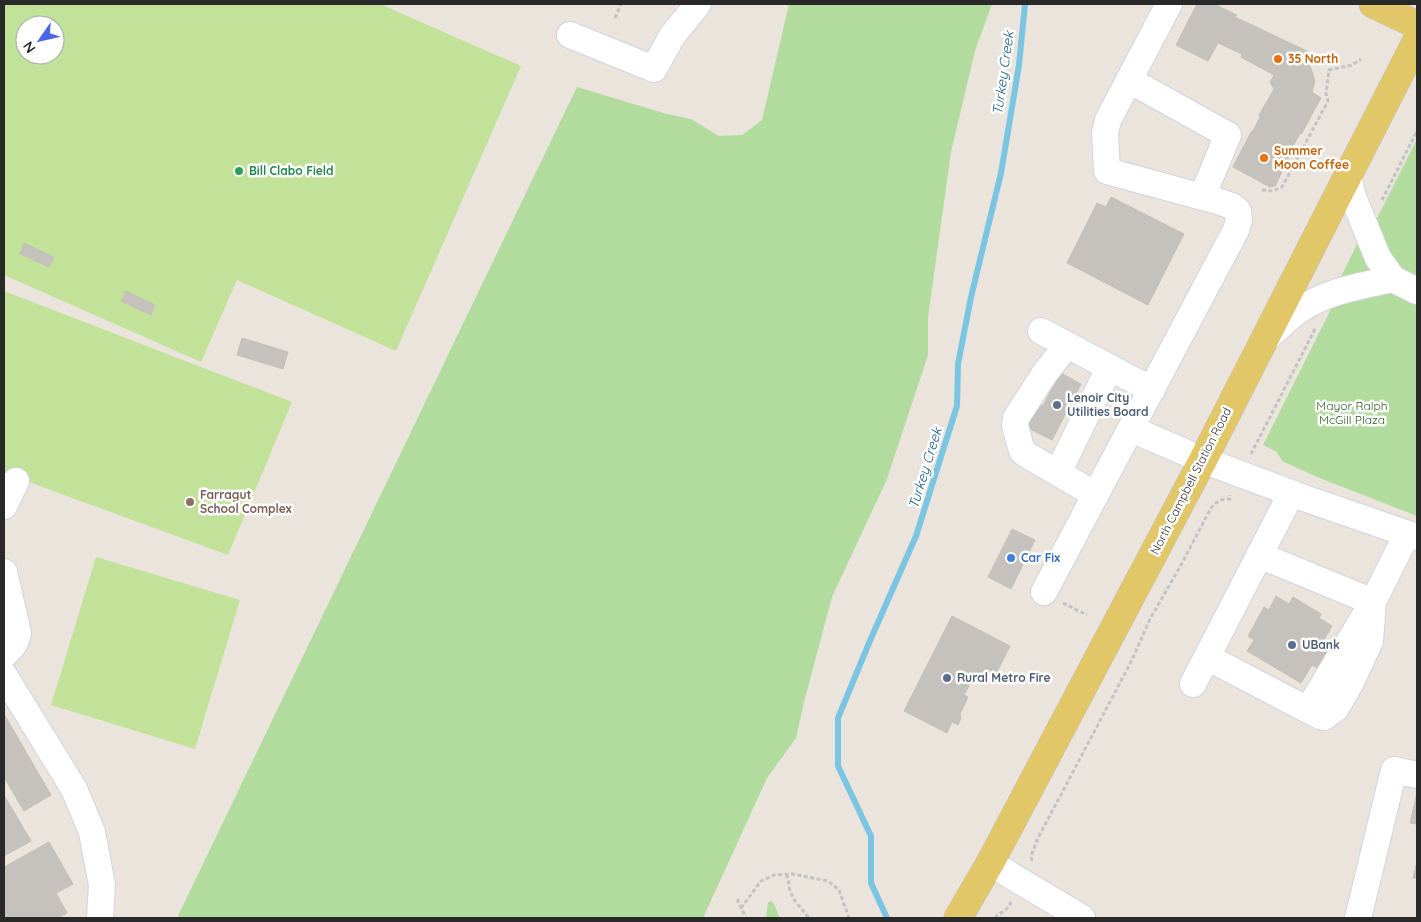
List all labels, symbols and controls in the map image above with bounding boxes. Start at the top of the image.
north arrow [15,15,65,65]
water label: Turkey Creek [988,28,1018,116]
text: N [19,38,40,57]
place label: 35 North [1288,51,1338,66]
marker: 35 North [1272,53,1284,65]
place label: Summer Moon Coffee [1274,143,1349,172]
marker: Summer Moon Coffee [1258,152,1270,164]
place label: Bill Clabo Field [249,163,334,178]
marker: Bill Clabo Field [233,165,245,177]
place label: Lenoir City Utilities Board [1067,390,1149,419]
park label: Mayor Ralph McGill Plaza [1316,398,1388,427]
marker: Lenoir City Utilities Board [1051,399,1063,411]
street label: North Campbell Station Road [1147,405,1234,557]
water label: Turkey Creek [904,424,946,511]
place label: Farragut School Complex [200,487,292,516]
marker: Farragut School Complex [184,496,196,508]
place label: Car Fix [1021,550,1060,565]
marker: Car Fix [1005,552,1017,564]
place label: UBank [1302,637,1340,652]
marker: UBank [1286,639,1298,651]
place label: Rural Metro Fire [957,670,1051,685]
marker: Rural Metro Fire [941,672,953,684]

